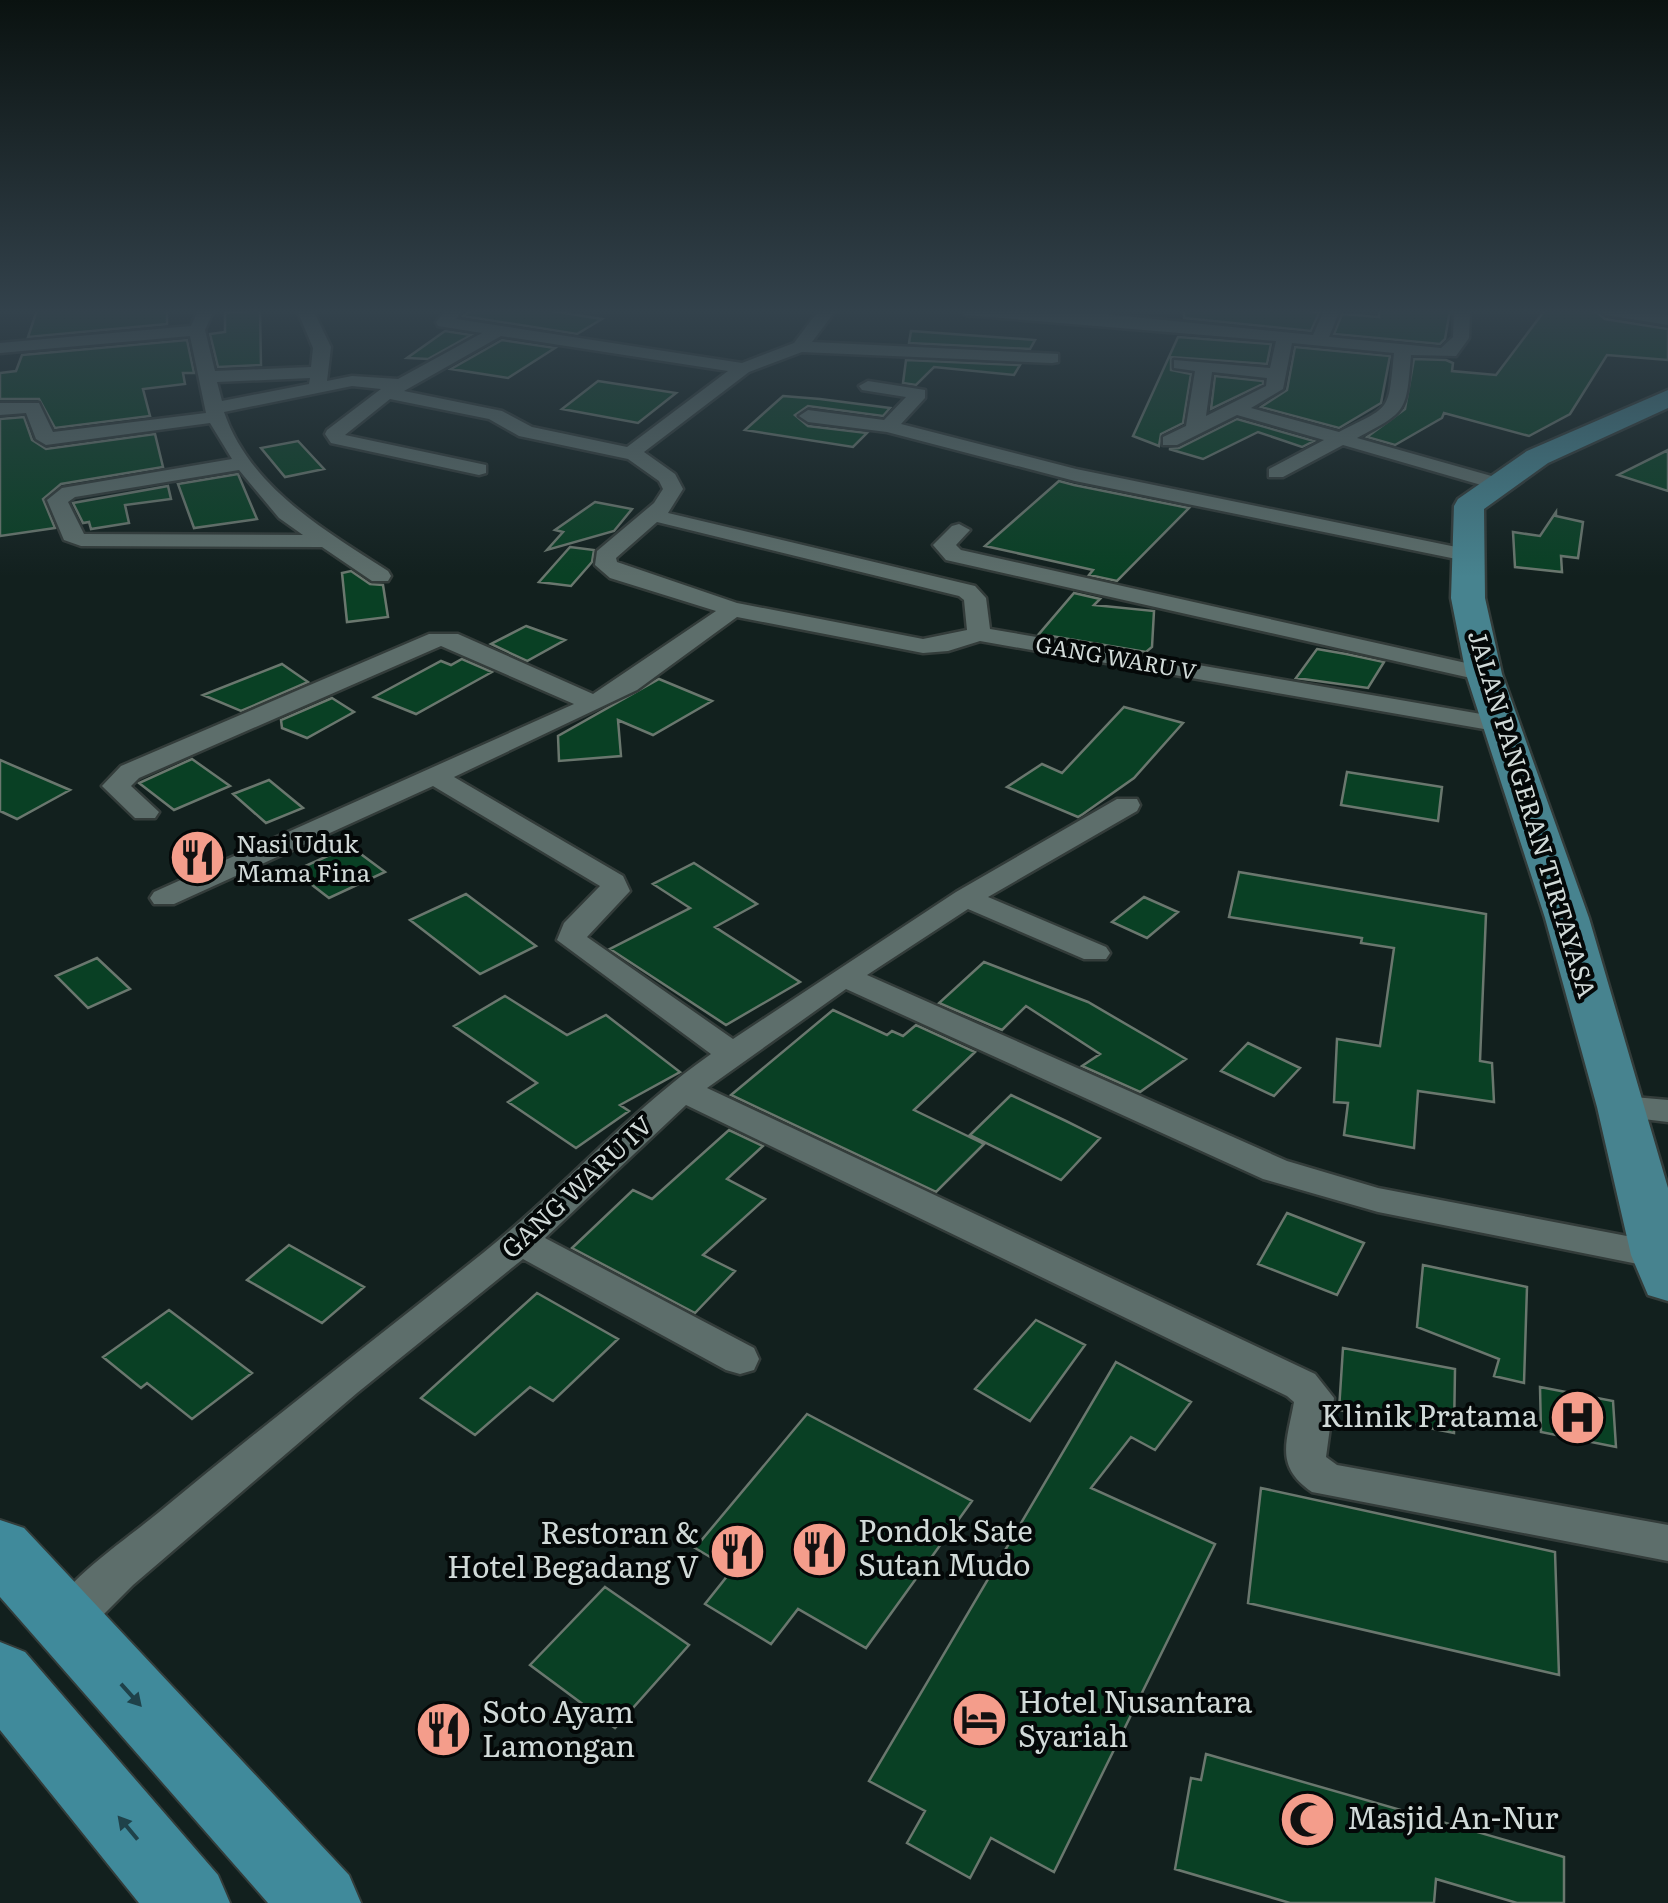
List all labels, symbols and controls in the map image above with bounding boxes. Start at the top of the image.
street label: JALAN PANGERAN TIRTAYASA [1460,625,1607,1002]
street label: GANG WARU V [1033,626,1199,687]
place label: Nasi Uduk Mama Fina [236,824,371,890]
restaurant icon: Nasi Uduk Mama Fina [167,828,227,888]
street label: GANG WARU IV [492,1106,660,1266]
hospital icon: Klinik Pratama [1547,1387,1607,1447]
place label: Klinik Pratama [1321,1392,1539,1436]
place label: Pondok Sate Sutan Mudo [858,1507,1033,1585]
place label: Restoran & Hotel Begadang V [447,1509,699,1587]
restaurant icon: Pondok Sate Sutan Mudo [789,1519,849,1579]
restaurant icon: Restoran & Hotel Begadang V [708,1521,768,1581]
place label: Hotel Nusantara Syariah [1018,1678,1253,1756]
one-way arrow [119,1683,142,1707]
place label: Soto Ayam Lamongan [482,1688,635,1766]
hotel icon: Hotel Nusantara Syariah [949,1690,1009,1750]
restaurant icon: Soto Ayam Lamongan [413,1700,473,1760]
mosque icon: Masjid An-Nur [1278,1789,1338,1849]
place label: Masjid An-Nur [1347,1794,1559,1838]
one-way arrow [118,1816,139,1841]

